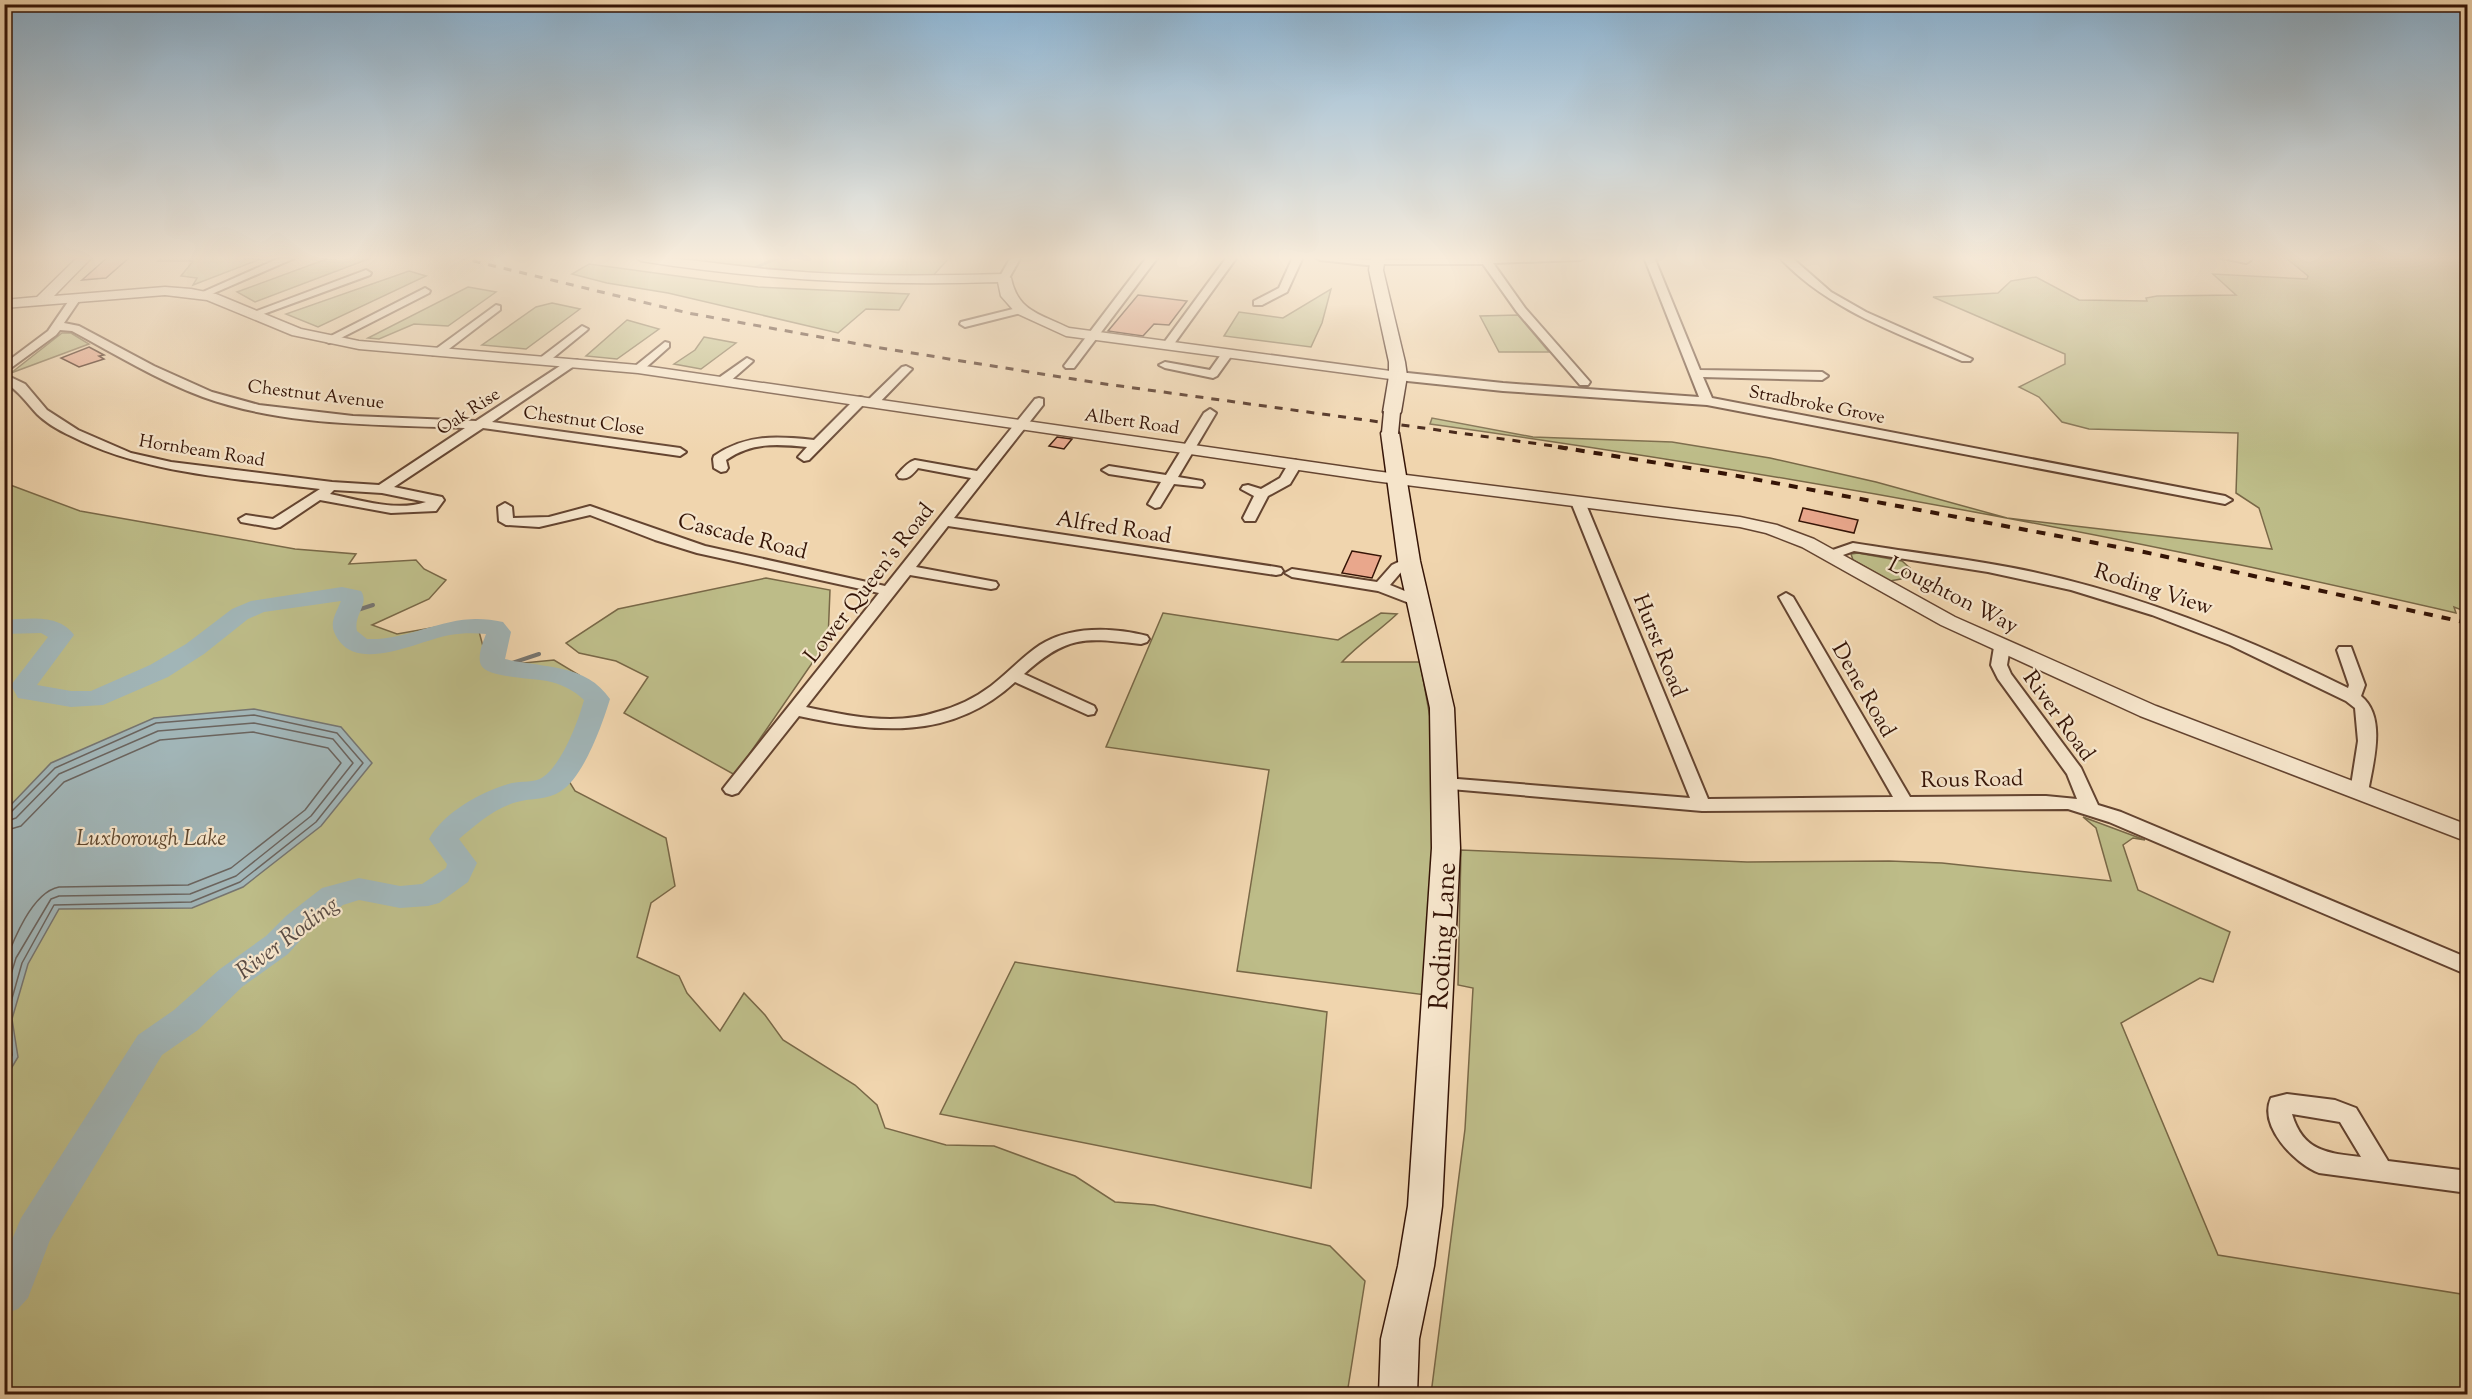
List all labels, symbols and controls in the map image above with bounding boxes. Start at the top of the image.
street label: Chestnut Avenue [246,375,386,417]
street label: Stradbroke Grove [1746,380,1887,432]
street label: Oak Rise [432,382,506,443]
street label: Chestnut Close [521,401,646,443]
street label: Albert Road [1083,403,1181,442]
street label: Hornbeam Road [137,429,266,475]
street label: Lower Queen's Road [798,497,943,671]
street label: Alfred Road [1053,504,1174,554]
street label: Cascade Road [674,506,810,569]
street label: Loughton Way [1882,550,2023,643]
street label: Roding View [2090,557,2217,625]
street label: Hurst Road [1623,590,1693,702]
street label: Dene Road [1822,637,1902,744]
street label: River Road [2014,665,2102,769]
street label: Rous Road [1920,764,2024,798]
park label: Luxborough Lake [76,824,226,856]
street label: Roding Lane [1421,861,1468,1011]
water label: River Roding [229,888,347,989]

